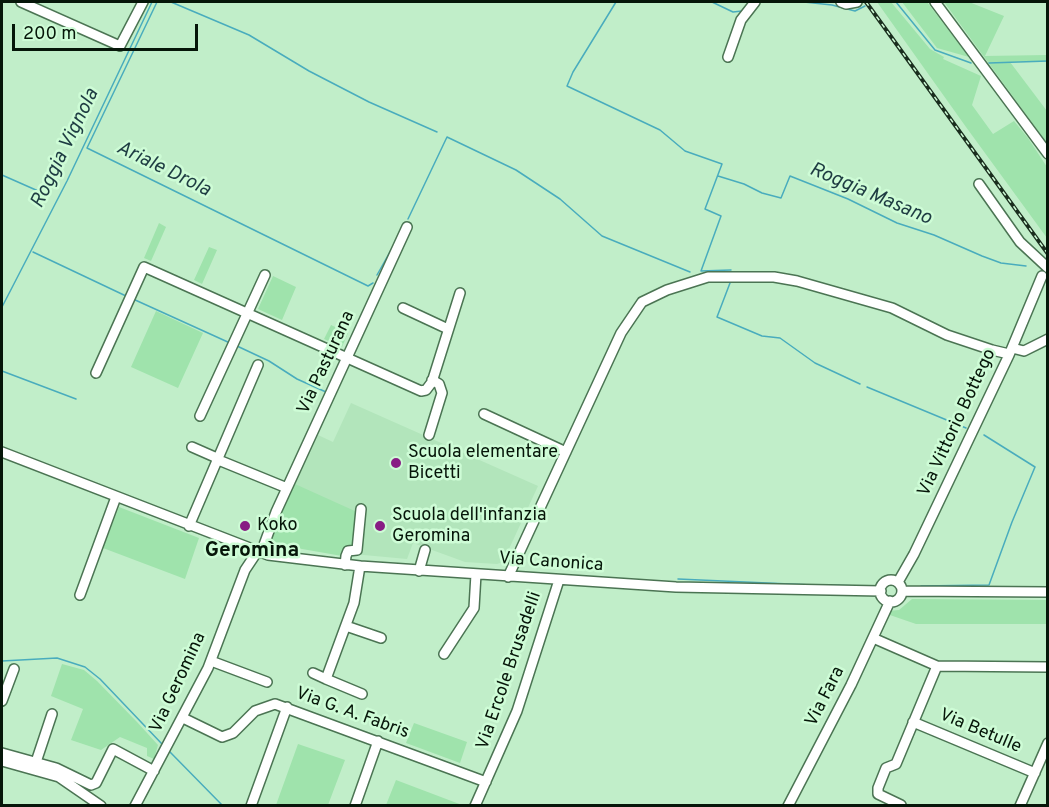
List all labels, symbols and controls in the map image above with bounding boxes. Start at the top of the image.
scale bar [15,12,201,50]
text: 200 m [23,23,76,46]
water label: Roggia Vignola [27,85,105,213]
water label: Ariale Drola [112,137,214,203]
water label: Roggia Masano [805,158,935,232]
street label: Via Pasturana [294,308,360,418]
street label: Via Vittorio Bottego [914,346,1002,500]
place label: Scuola elementare Bicetti [408,442,558,484]
marker: Scuola elementare Bicetti [389,456,403,470]
place label: Scuola dell'infanzia Geromina [392,505,546,548]
place label: Koko [257,515,298,537]
marker: Koko [238,519,252,533]
marker: Scuola dell'infanzia Geromina [373,519,387,533]
district label: Geromìna [205,539,299,565]
street label: Via Canonica [498,549,604,577]
street label: Via Ercole Brusadelli [473,589,547,753]
street label: Via Geromina [146,629,212,737]
street label: Via Fara [802,663,850,731]
street label: Via G. A. Fabris [292,683,412,745]
street label: Via Betulle [936,705,1024,759]

